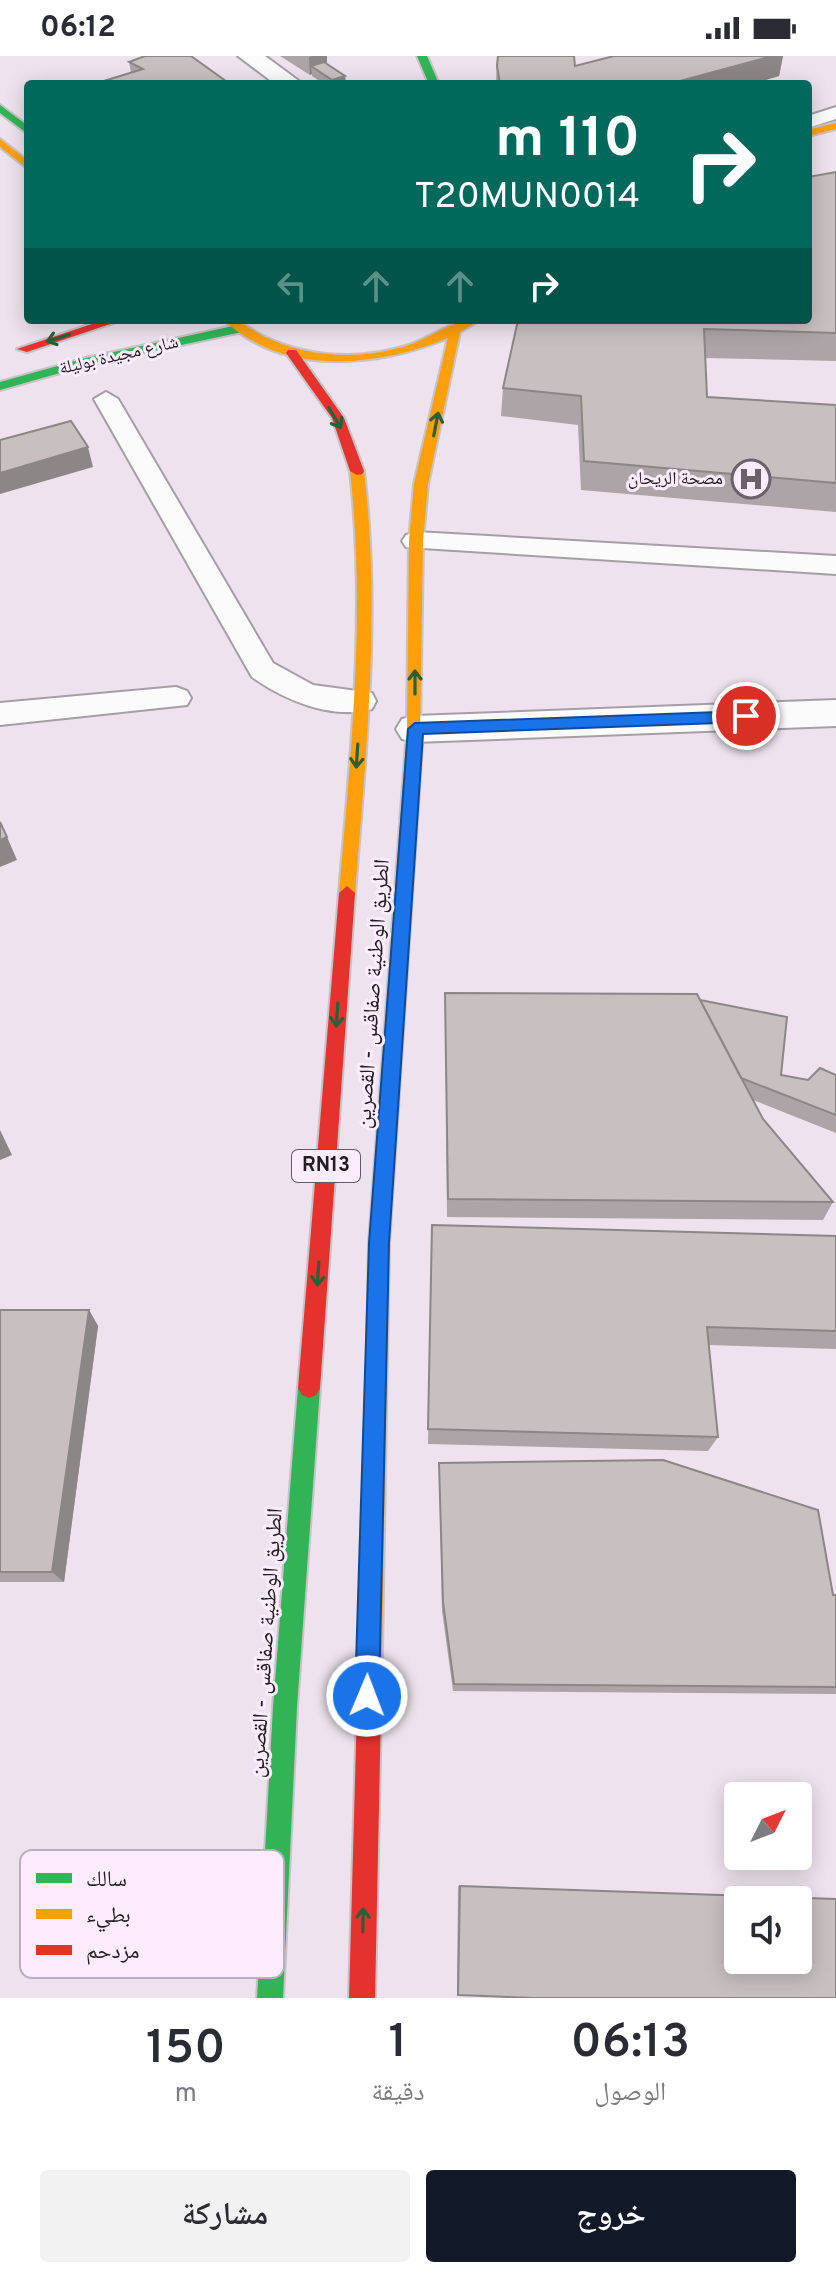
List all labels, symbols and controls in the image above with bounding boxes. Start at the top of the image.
text: 06:12 [40,10,116,47]
text: 110 m [495,106,640,176]
icon: right [668,112,772,216]
text: T20MUN0014 [414,175,640,221]
icon: left [270,264,314,308]
icon: ahead [354,264,398,308]
icon: ahead [438,264,482,308]
icon: right [522,264,566,308]
street label: شارع مجيدة بوليلة [57,331,181,381]
one-way arrow [46,332,71,347]
one-way arrow [328,406,344,429]
one-way arrow [429,411,444,437]
hospital icon: مصحة الريحان [730,458,772,500]
place label: مصحة الريحان [628,468,723,491]
one-way arrow [407,669,423,696]
pin [712,682,780,750]
icon: arrive [724,694,768,738]
one-way arrow [349,742,364,769]
street label: الطريق الوطنية صفاقس - القصرين [351,858,397,1130]
one-way arrow [329,1001,344,1028]
road number: RN13 [292,1150,360,1182]
one-way arrow [310,1261,325,1287]
street label: الطريق الوطنية صفاقس - القصرين [244,1507,290,1779]
position arrow [325,1654,409,1738]
north arrow [724,1782,812,1870]
map controls [724,1782,812,1974]
legend [20,1850,284,1978]
text: سالك [86,1867,127,1894]
button: sound [724,1886,812,1974]
text: بطيء [86,1903,131,1932]
one-way arrow [355,1907,371,1934]
text: مزدحم [86,1939,140,1966]
text: 1 [389,2014,407,2074]
text: 06:13 [570,2014,690,2074]
text: 150 [146,2020,226,2080]
text: دقيقة [372,2077,424,2110]
text: الوصول [594,2077,666,2110]
text: m [175,2078,197,2111]
button: مشاركة [40,2170,410,2262]
button: خروج [426,2170,796,2262]

